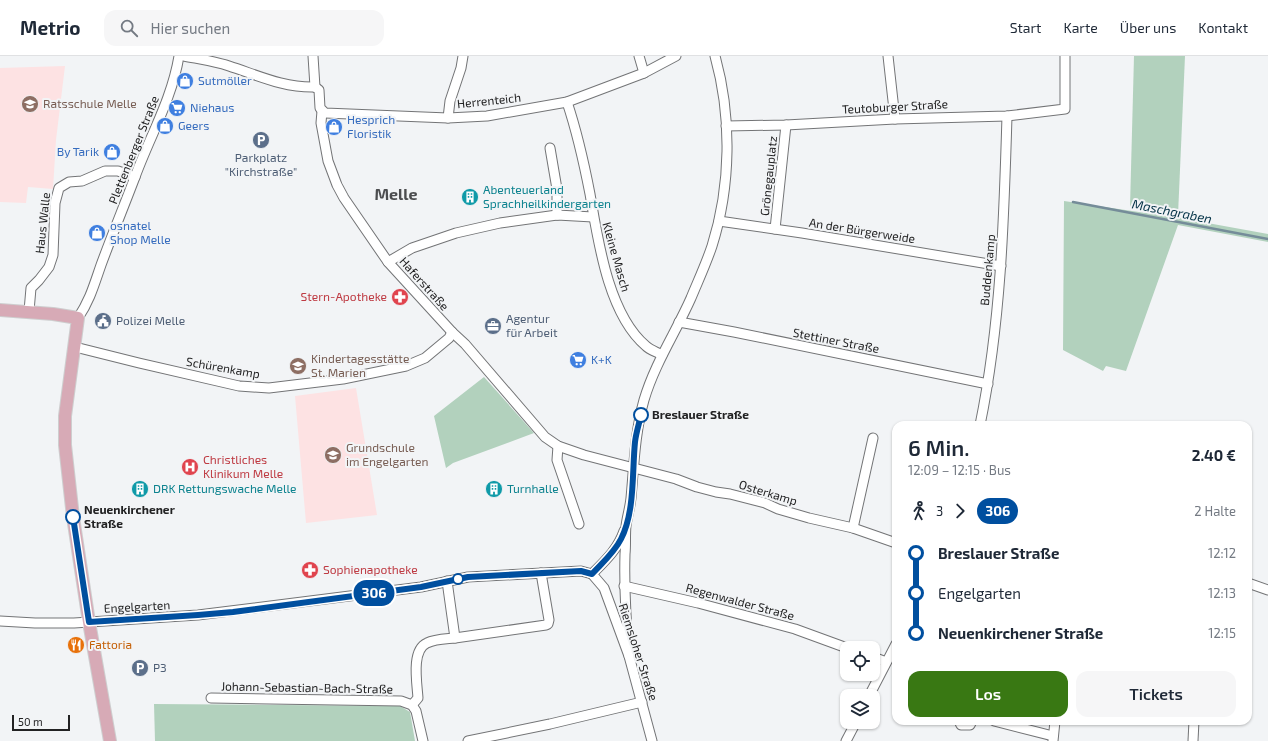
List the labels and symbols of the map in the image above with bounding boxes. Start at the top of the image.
shop icon: Sutmöller [175,71,195,91]
place label: Sutmöller [198,73,252,87]
street label: Herrenteich [456,90,522,110]
school or university icon: Ratsschule Melle [20,94,40,114]
street label: Plettenberger Straße [105,94,161,206]
place label: Ratsschule Melle [43,96,137,110]
street label: Teutoburger Straße [842,96,948,116]
supermarket icon: Niehaus [167,98,187,118]
place label: Niehaus [190,100,234,114]
place label: Hesprich Floristik [347,112,395,140]
shop icon: Geers [155,116,175,136]
shop icon: Hesprich Floristik [324,117,344,137]
place label: Geers [178,118,209,132]
parking icon: Parkplatz "Kirchstraße" [251,130,271,150]
street label: Grönegauplatz [757,135,779,217]
shop icon: By Tarik [102,142,122,162]
place label: By Tarik [57,144,99,158]
place label: Parkplatz "Kirchstraße" [225,150,297,178]
place label: Abenteuerland Sprachheilkindergarten [483,182,611,210]
district label: Melle [374,184,418,203]
building icon: Abenteuerland Sprachheilkindergarten [460,187,480,207]
street label: Haus Walle [32,192,52,254]
water label: Maschgraben [1131,195,1213,227]
street label: An der Bürgerweide [808,215,916,245]
place label: osnatel Shop Melle [110,218,171,246]
street label: Kleine Masch [600,220,634,293]
shop icon: osnatel Shop Melle [87,223,107,243]
street label: Buddenkamp [977,234,997,306]
street label: Haferstraße [397,254,452,313]
pharmacy icon: Stern-Apotheke [390,287,410,307]
place label: Stern-Apotheke [301,289,387,303]
public building icon: Polizei Melle [93,311,113,331]
place label: Agentur für Arbeit [506,311,558,339]
place label: Polizei Melle [116,313,185,327]
office icon: Agentur für Arbeit [483,316,503,336]
street label: Stettiner Straße [792,325,881,355]
supermarket icon: K+K [568,350,588,370]
place label: Kindertagesstätte St. Marien [311,351,409,379]
place label: K+K [591,352,612,366]
street label: Schürenkamp [185,354,261,380]
school or university icon: Kindertagesstätte St. Marien [288,356,308,376]
marker: Breslauer Straße [633,407,649,423]
place label: Breslauer Straße [652,407,749,421]
place label: Grundschule im Engelgarten [346,440,429,468]
school or university icon: Grundschule im Engelgarten [323,445,343,465]
place label: Christliches Klinikum Melle [203,452,283,480]
hospital icon: Christliches Klinikum Melle [180,457,200,477]
street label: Osterkamp [738,477,799,508]
building icon: DRK Rettungswache Melle [130,479,150,499]
building icon: Turnhalle [484,479,504,499]
place label: DRK Rettungswache Melle [153,481,297,495]
place label: Turnhalle [507,481,559,495]
place label: Neuenkirchener Straße [84,502,175,530]
marker: Neuenkirchener Straße [65,509,81,525]
pharmacy icon: Sophienapotheke [300,560,320,580]
place label: Sophienapotheke [323,562,418,576]
unlabelled marker [452,573,464,585]
line badge: 306 [351,580,397,606]
street label: Regenwalder Straße [685,580,796,622]
street label: Engelgarten [103,597,170,615]
street label: Riemsloher Straße [617,601,661,702]
restaurant icon: Fattoria [66,635,86,655]
place label: Fattoria [89,637,132,651]
parking icon: P3 [130,658,150,678]
place label: P3 [153,660,167,674]
street label: Johann-Sebastian-Bach-Straße [221,678,393,696]
scale bar [12,713,70,732]

